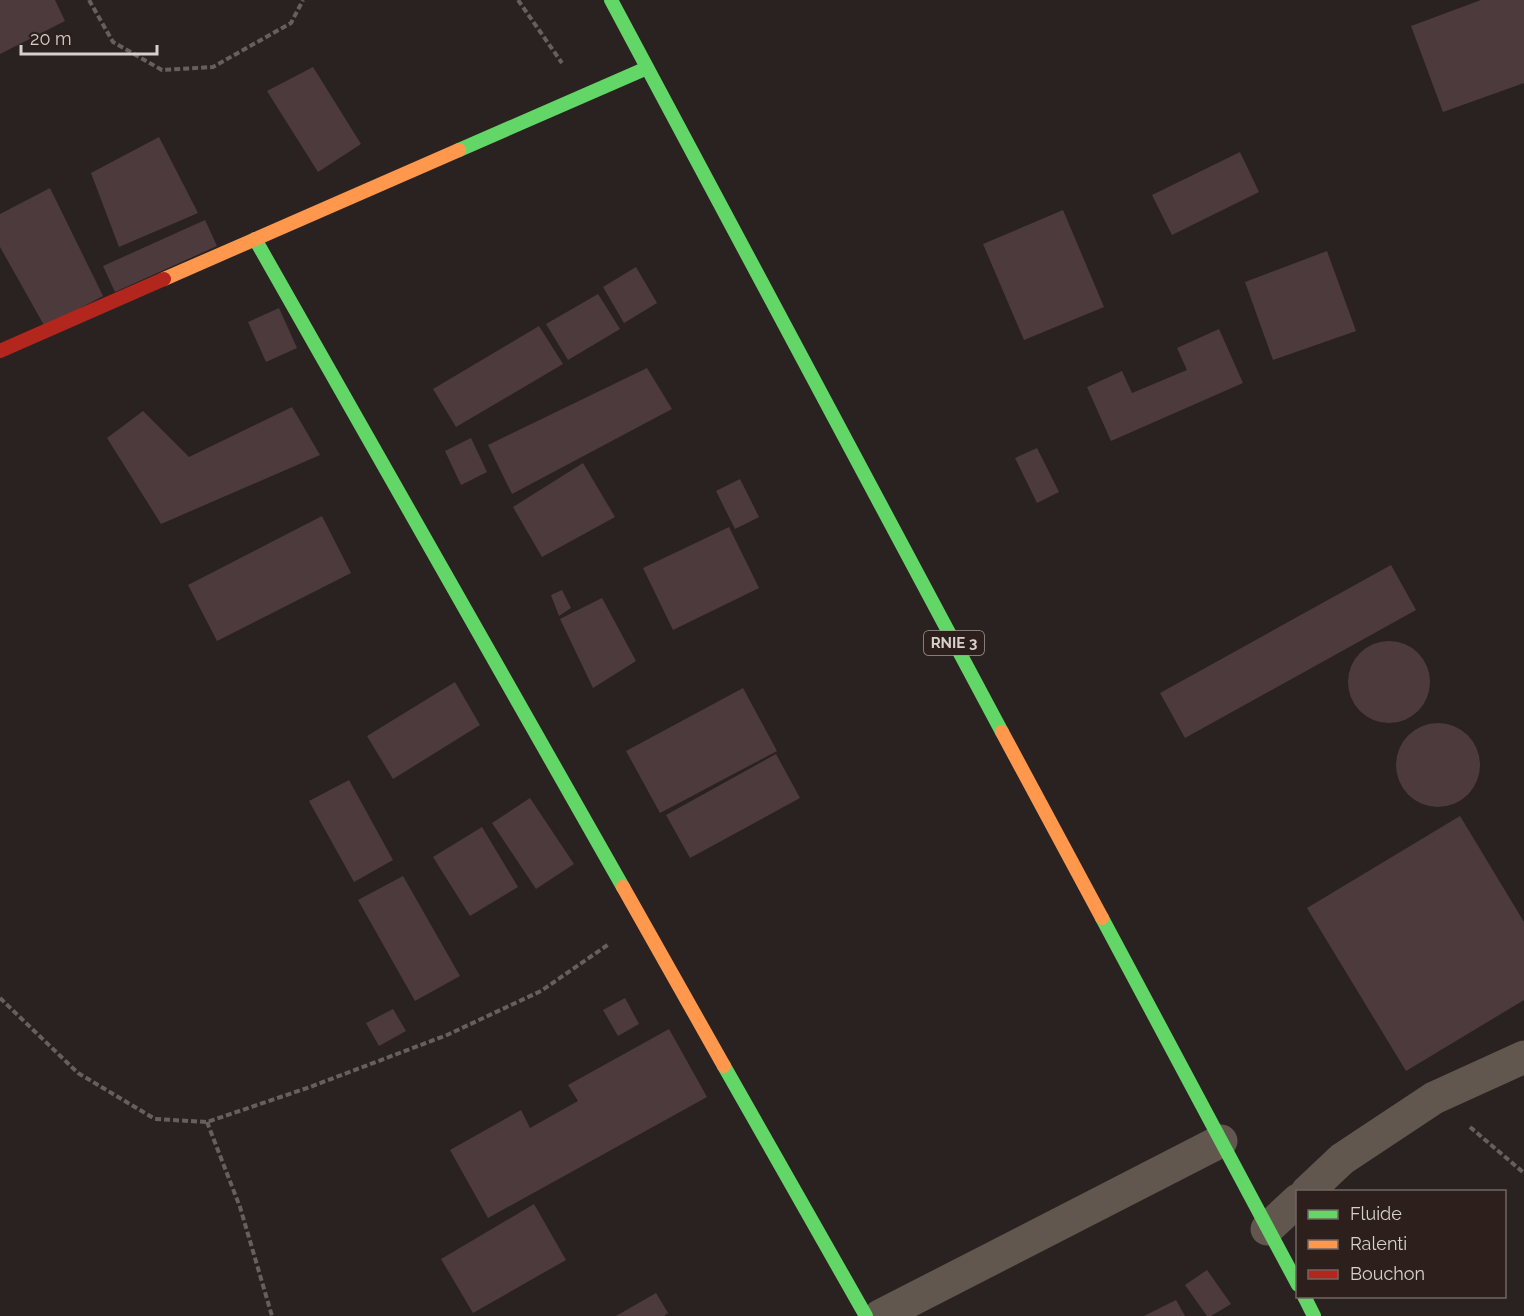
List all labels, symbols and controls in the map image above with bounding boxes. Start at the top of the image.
scale bar [21,18,158,56]
text: 20 m [30,28,72,49]
road number: RNIE 3 [924,631,984,655]
legend [1296,1190,1506,1298]
text: Fluide [1350,1203,1402,1224]
text: Ralenti [1350,1233,1407,1254]
text: Bouchon [1350,1263,1425,1284]

